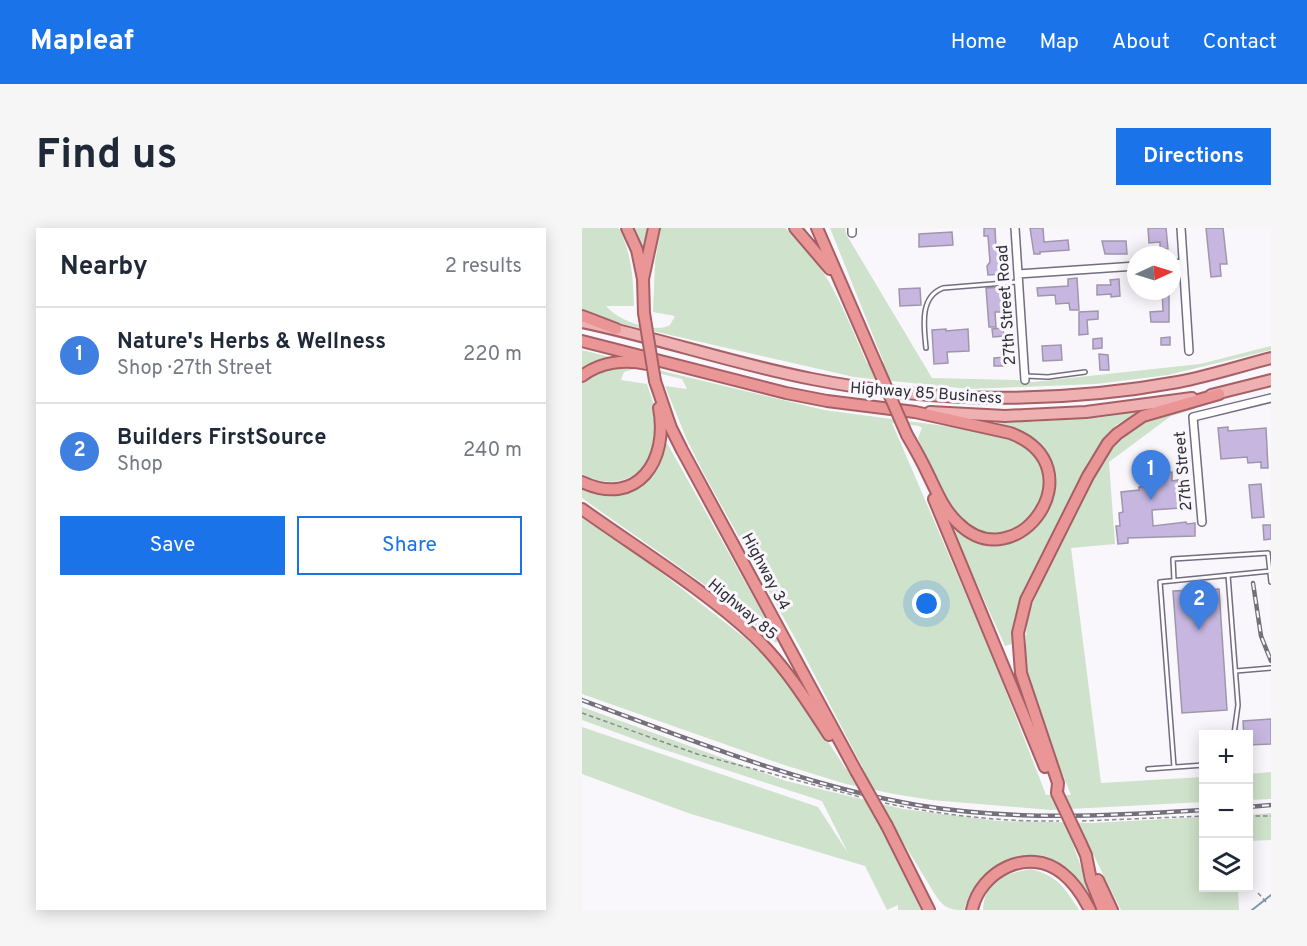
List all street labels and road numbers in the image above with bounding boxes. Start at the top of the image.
street label: 27th Street Road [993,244,1021,366]
street label: Highway 85 Business [849,379,1003,409]
street label: 27th Street [1171,430,1197,512]
street label: Highway 34 [736,530,794,614]
street label: Highway 85 [703,575,781,645]

